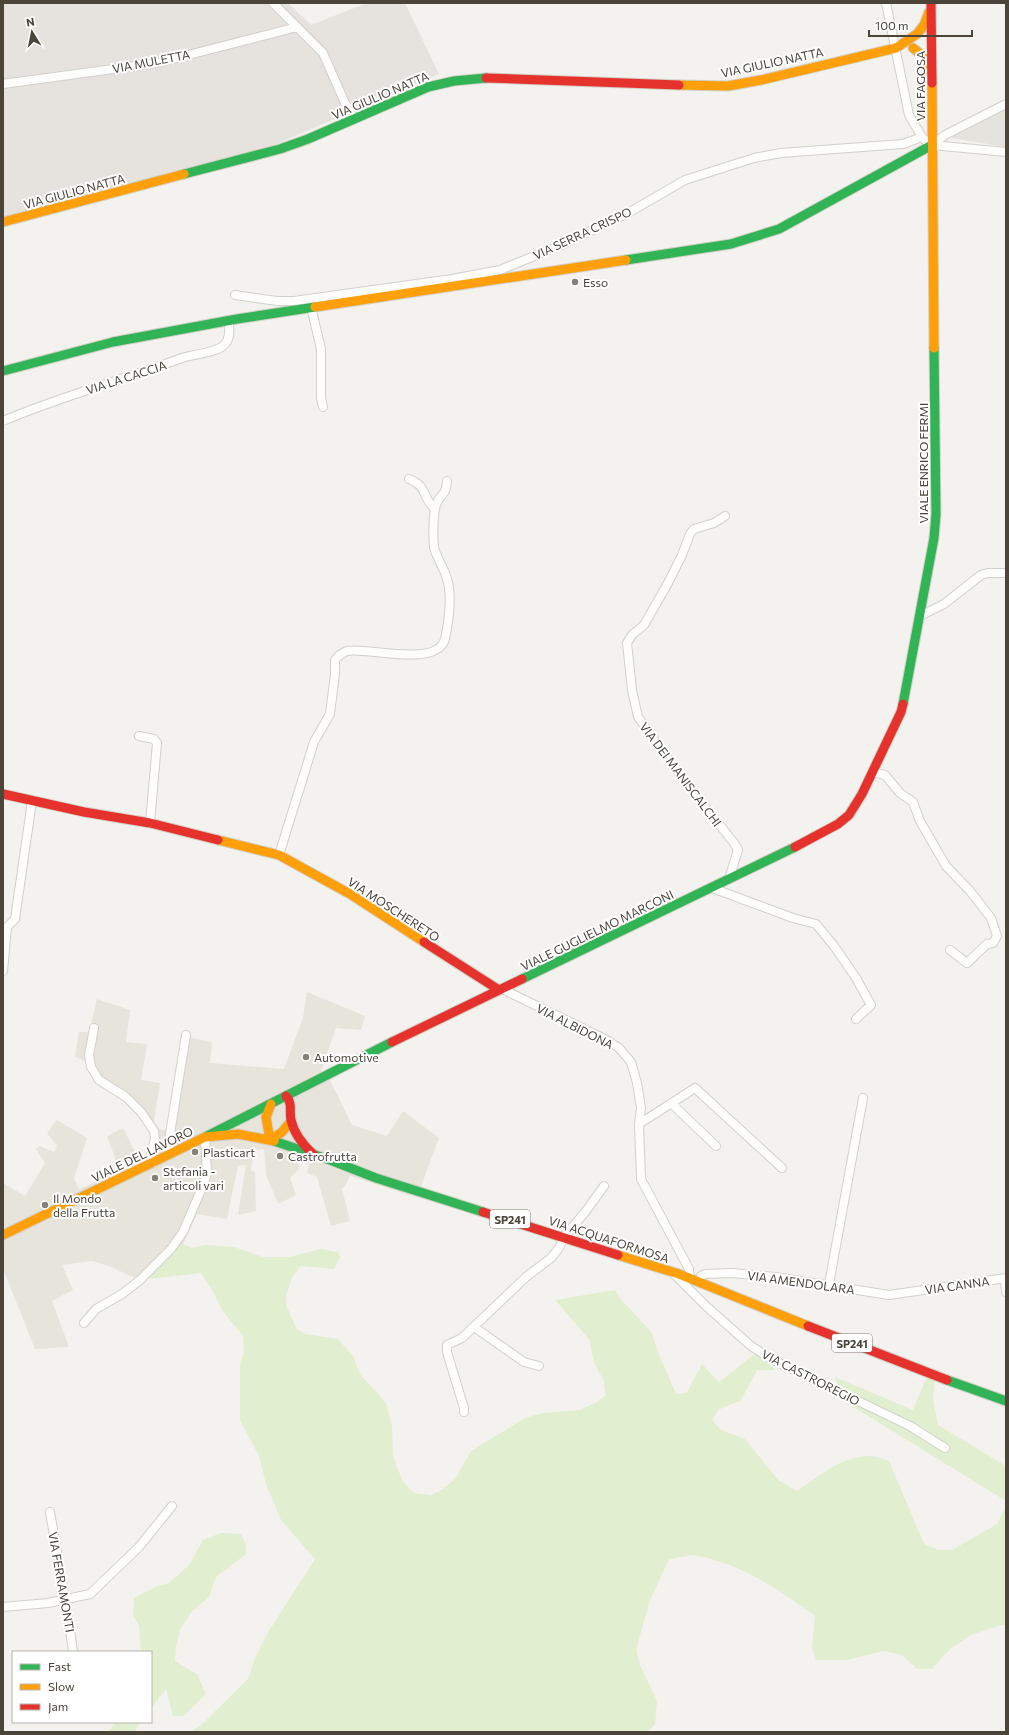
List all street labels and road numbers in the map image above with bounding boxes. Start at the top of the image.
street label: VIA GIULIO NATTA [720,44,824,80]
street label: VIA MULETTA [111,47,191,75]
street label: VIA FAGOSA [913,51,927,121]
street label: VIA GIULIO NATTA [329,68,431,122]
street label: VIA GIULIO NATTA [22,171,126,211]
street label: VIA SERRA CRISPO [531,204,634,262]
street label: VIA LA CACCIA [84,357,168,397]
street label: VIALE ENRICO FERMI [916,403,930,523]
street label: VIA DEI MANISCALCHI [637,719,725,829]
street label: VIA MOSCHERETO [345,874,443,944]
street label: VIALE GUGLIELMO MARCONI [518,887,676,973]
street label: VIA ALBIDONA [534,1001,616,1051]
street label: VIALE DEL LAVORO [89,1123,195,1185]
road number: SP241 [490,1210,530,1228]
street label: VIA ACQUAFORMOSA [547,1213,671,1265]
street label: VIA AMENDOLARA [746,1268,856,1296]
street label: VIA CANNA [924,1274,990,1296]
road number: SP241 [832,1334,872,1352]
street label: VIA CASTROREGIO [760,1346,862,1408]
street label: VIA FERRAMONTI [46,1531,78,1633]

